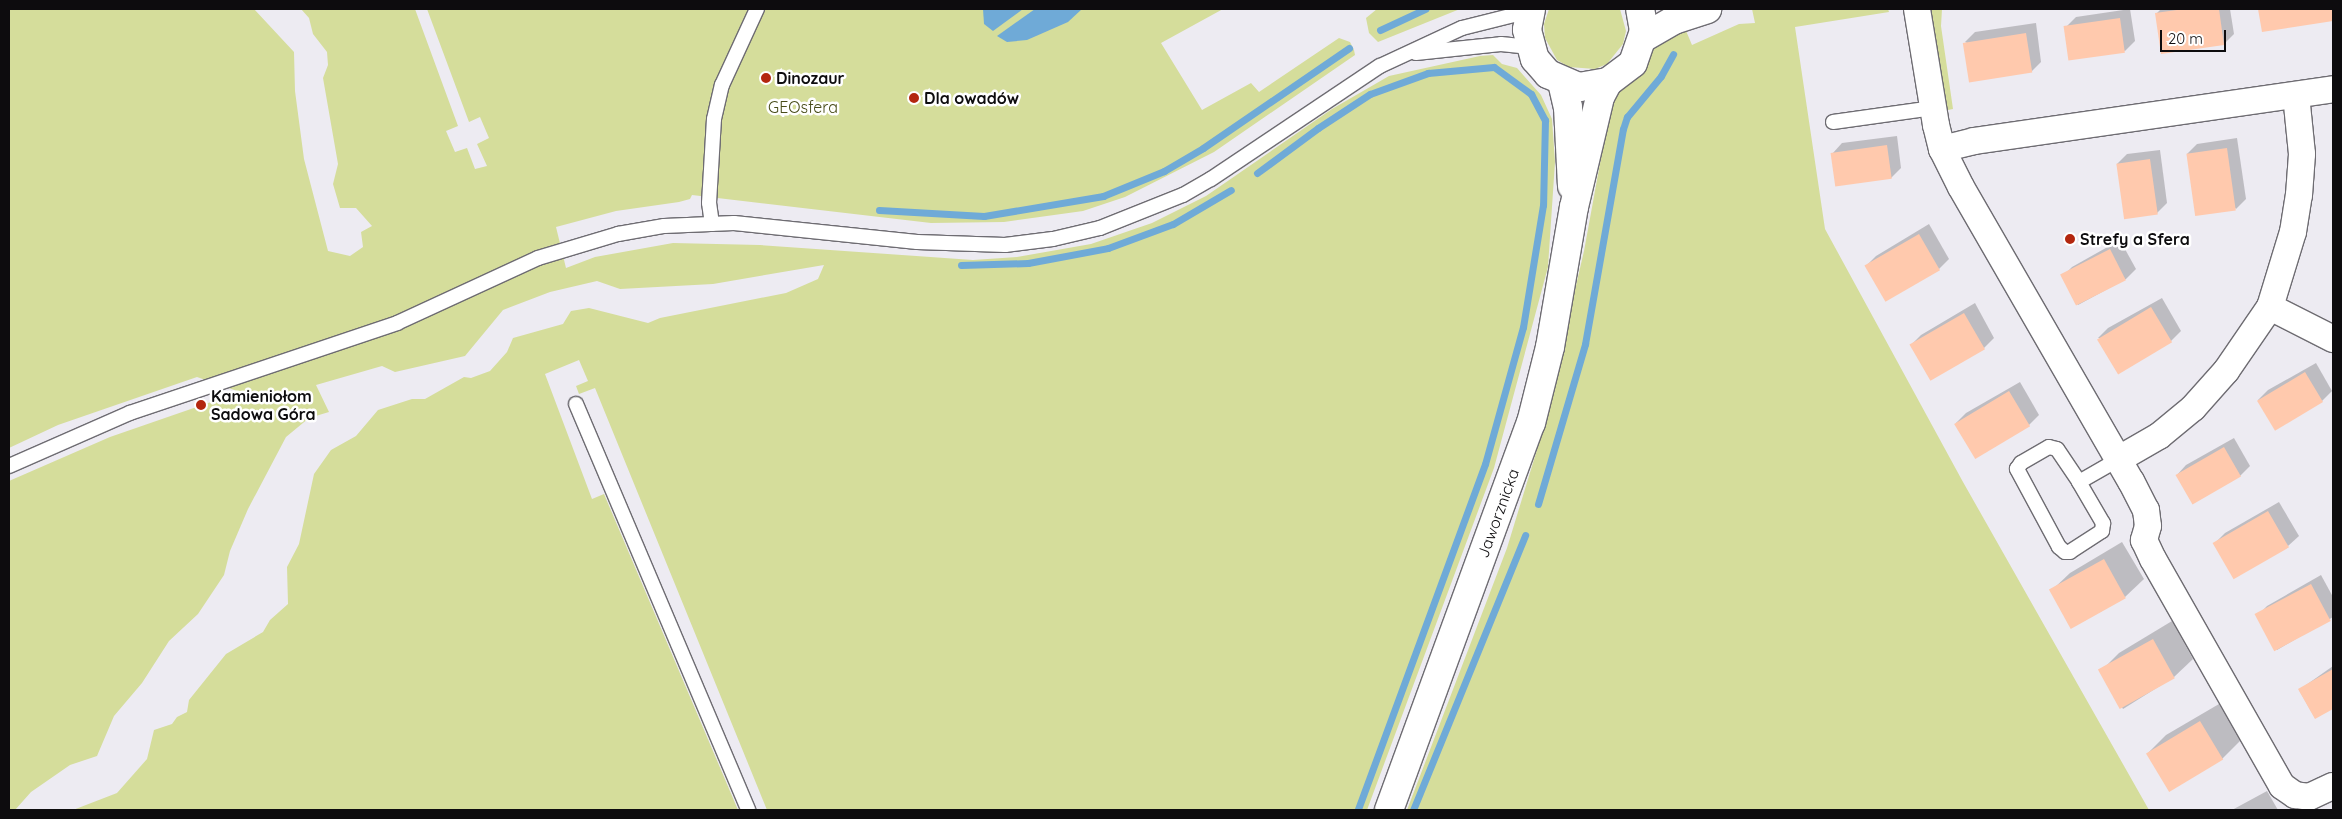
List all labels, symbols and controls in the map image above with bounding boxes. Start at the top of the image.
scale bar [2162,20,2228,52]
text: 20 m [2168,29,2203,48]
place label: Dinozaur [776,68,845,88]
marker: Dinozaur [760,72,772,84]
place label: Dla owadów [924,88,1019,108]
marker: Dla owadów [908,92,920,104]
park label: GEOsfera [768,97,838,117]
place label: Strefy a Sfera [2080,229,2190,249]
marker: Strefy a Sfera [2064,233,2076,245]
place label: Kamieniołom Sadowa Góra [211,386,315,424]
marker: Kamieniołom Sadowa Góra [195,399,207,411]
street label: Jaworznicka [1473,466,1523,560]

